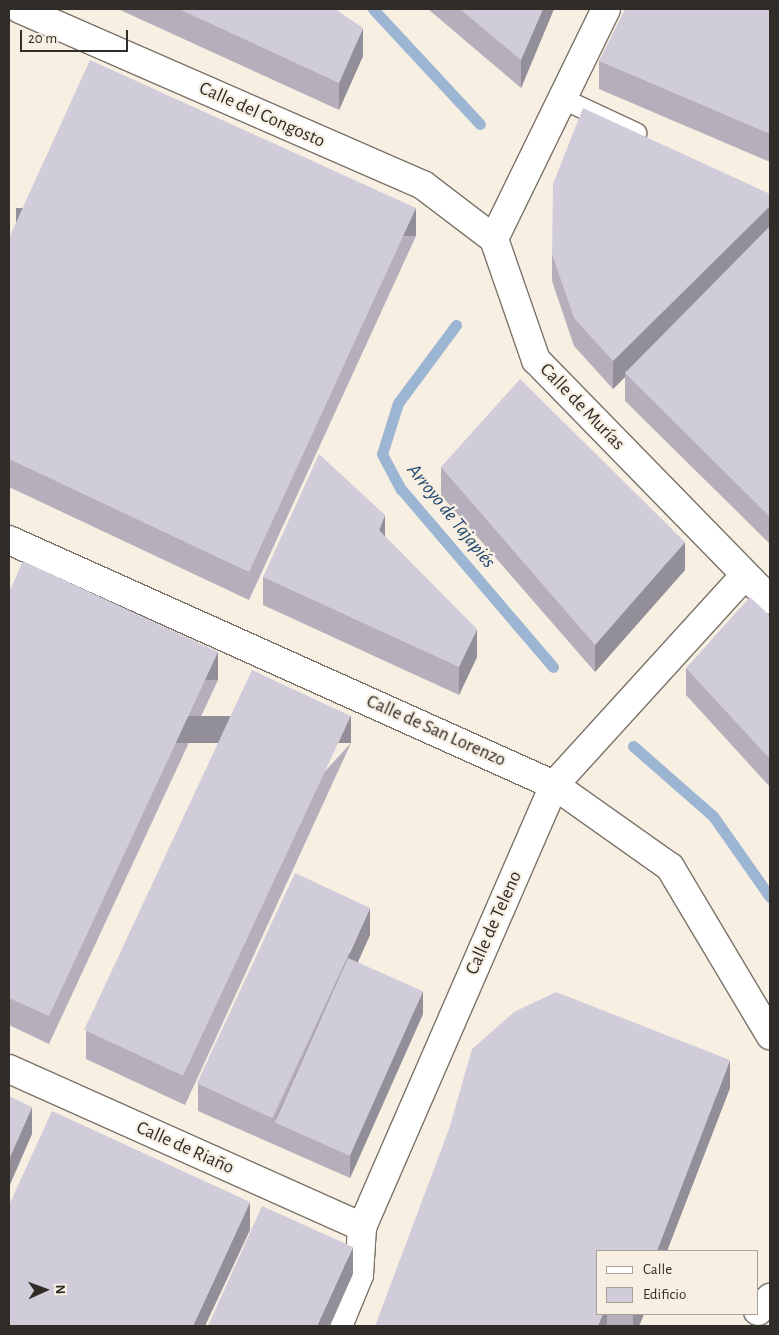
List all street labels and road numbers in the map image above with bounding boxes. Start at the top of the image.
street label: Calle del Congosto [195,77,329,153]
street label: Calle de Murías [535,359,629,455]
street label: Calle de San Lorenzo [363,690,509,772]
street label: Calle de Teleno [461,868,527,978]
street label: Calle de Riaño [133,1116,237,1180]

